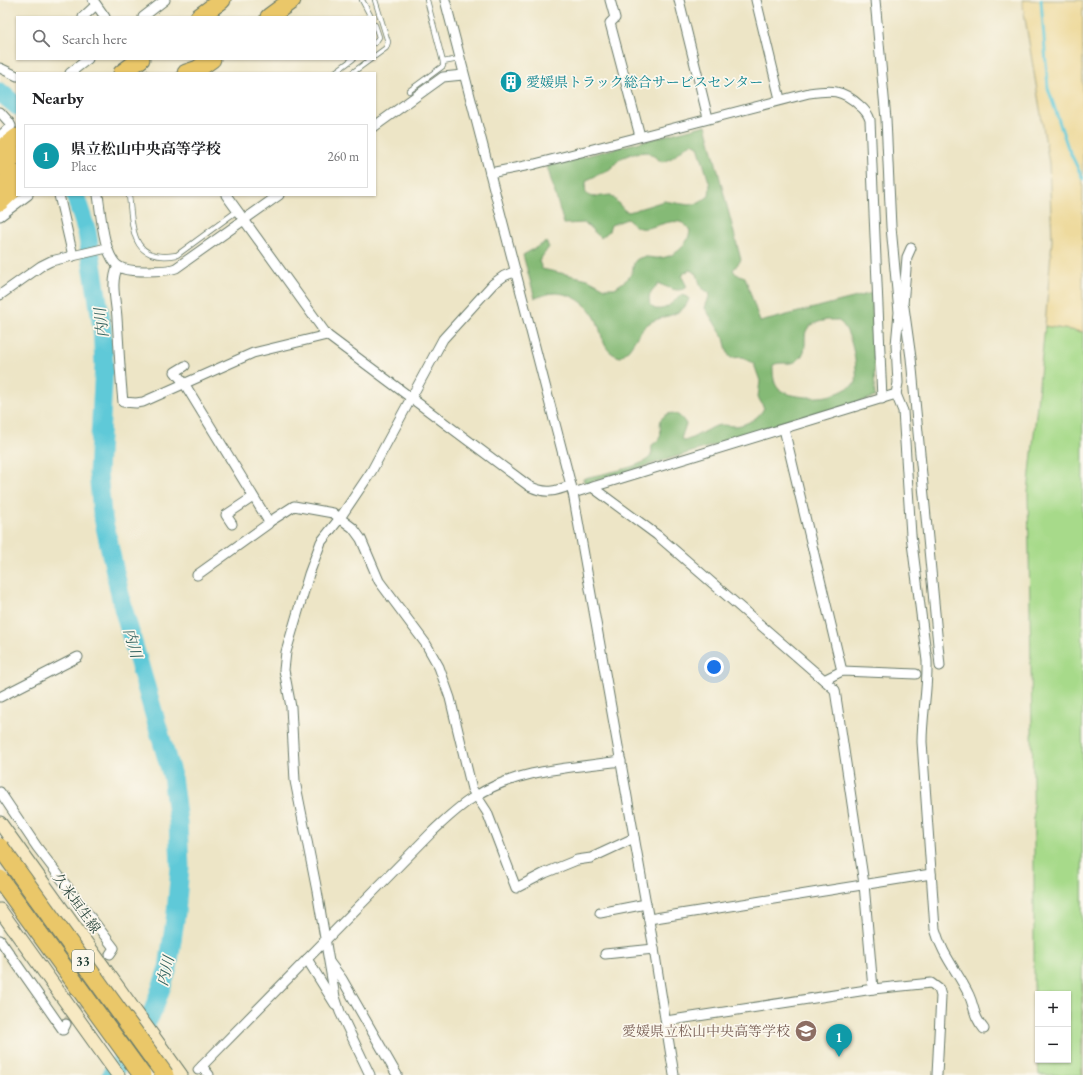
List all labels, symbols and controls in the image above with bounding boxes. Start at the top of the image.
search box [16,16,376,60]
icon: search [30,27,52,49]
text: Search here [62,29,127,48]
building icon: 愛媛県トラック総合サービスセンター [498,69,524,95]
place label: 愛媛県トラック総合サービスセンター [526,73,763,91]
text: Nearby [32,87,84,109]
text: 県立松山中央高等学校 [71,139,221,158]
text: 1 [43,148,49,165]
text: 260 m [328,148,359,165]
text: Place [71,158,97,175]
water label: 内川 [90,305,112,339]
water label: 内川 [120,626,147,662]
your location [704,657,724,677]
street label: 久米垣生線 [49,869,105,937]
road number: 33 [72,950,94,972]
water label: 内川 [152,952,178,988]
map controls [1035,991,1071,1063]
button: + [1035,991,1071,1027]
school or university icon: 愛媛県立松山中央高等学校 [793,1018,819,1044]
place label: 愛媛県立松山中央高等学校 [622,1022,790,1040]
pin: 1 [826,1024,852,1057]
button: − [1035,1027,1071,1063]

